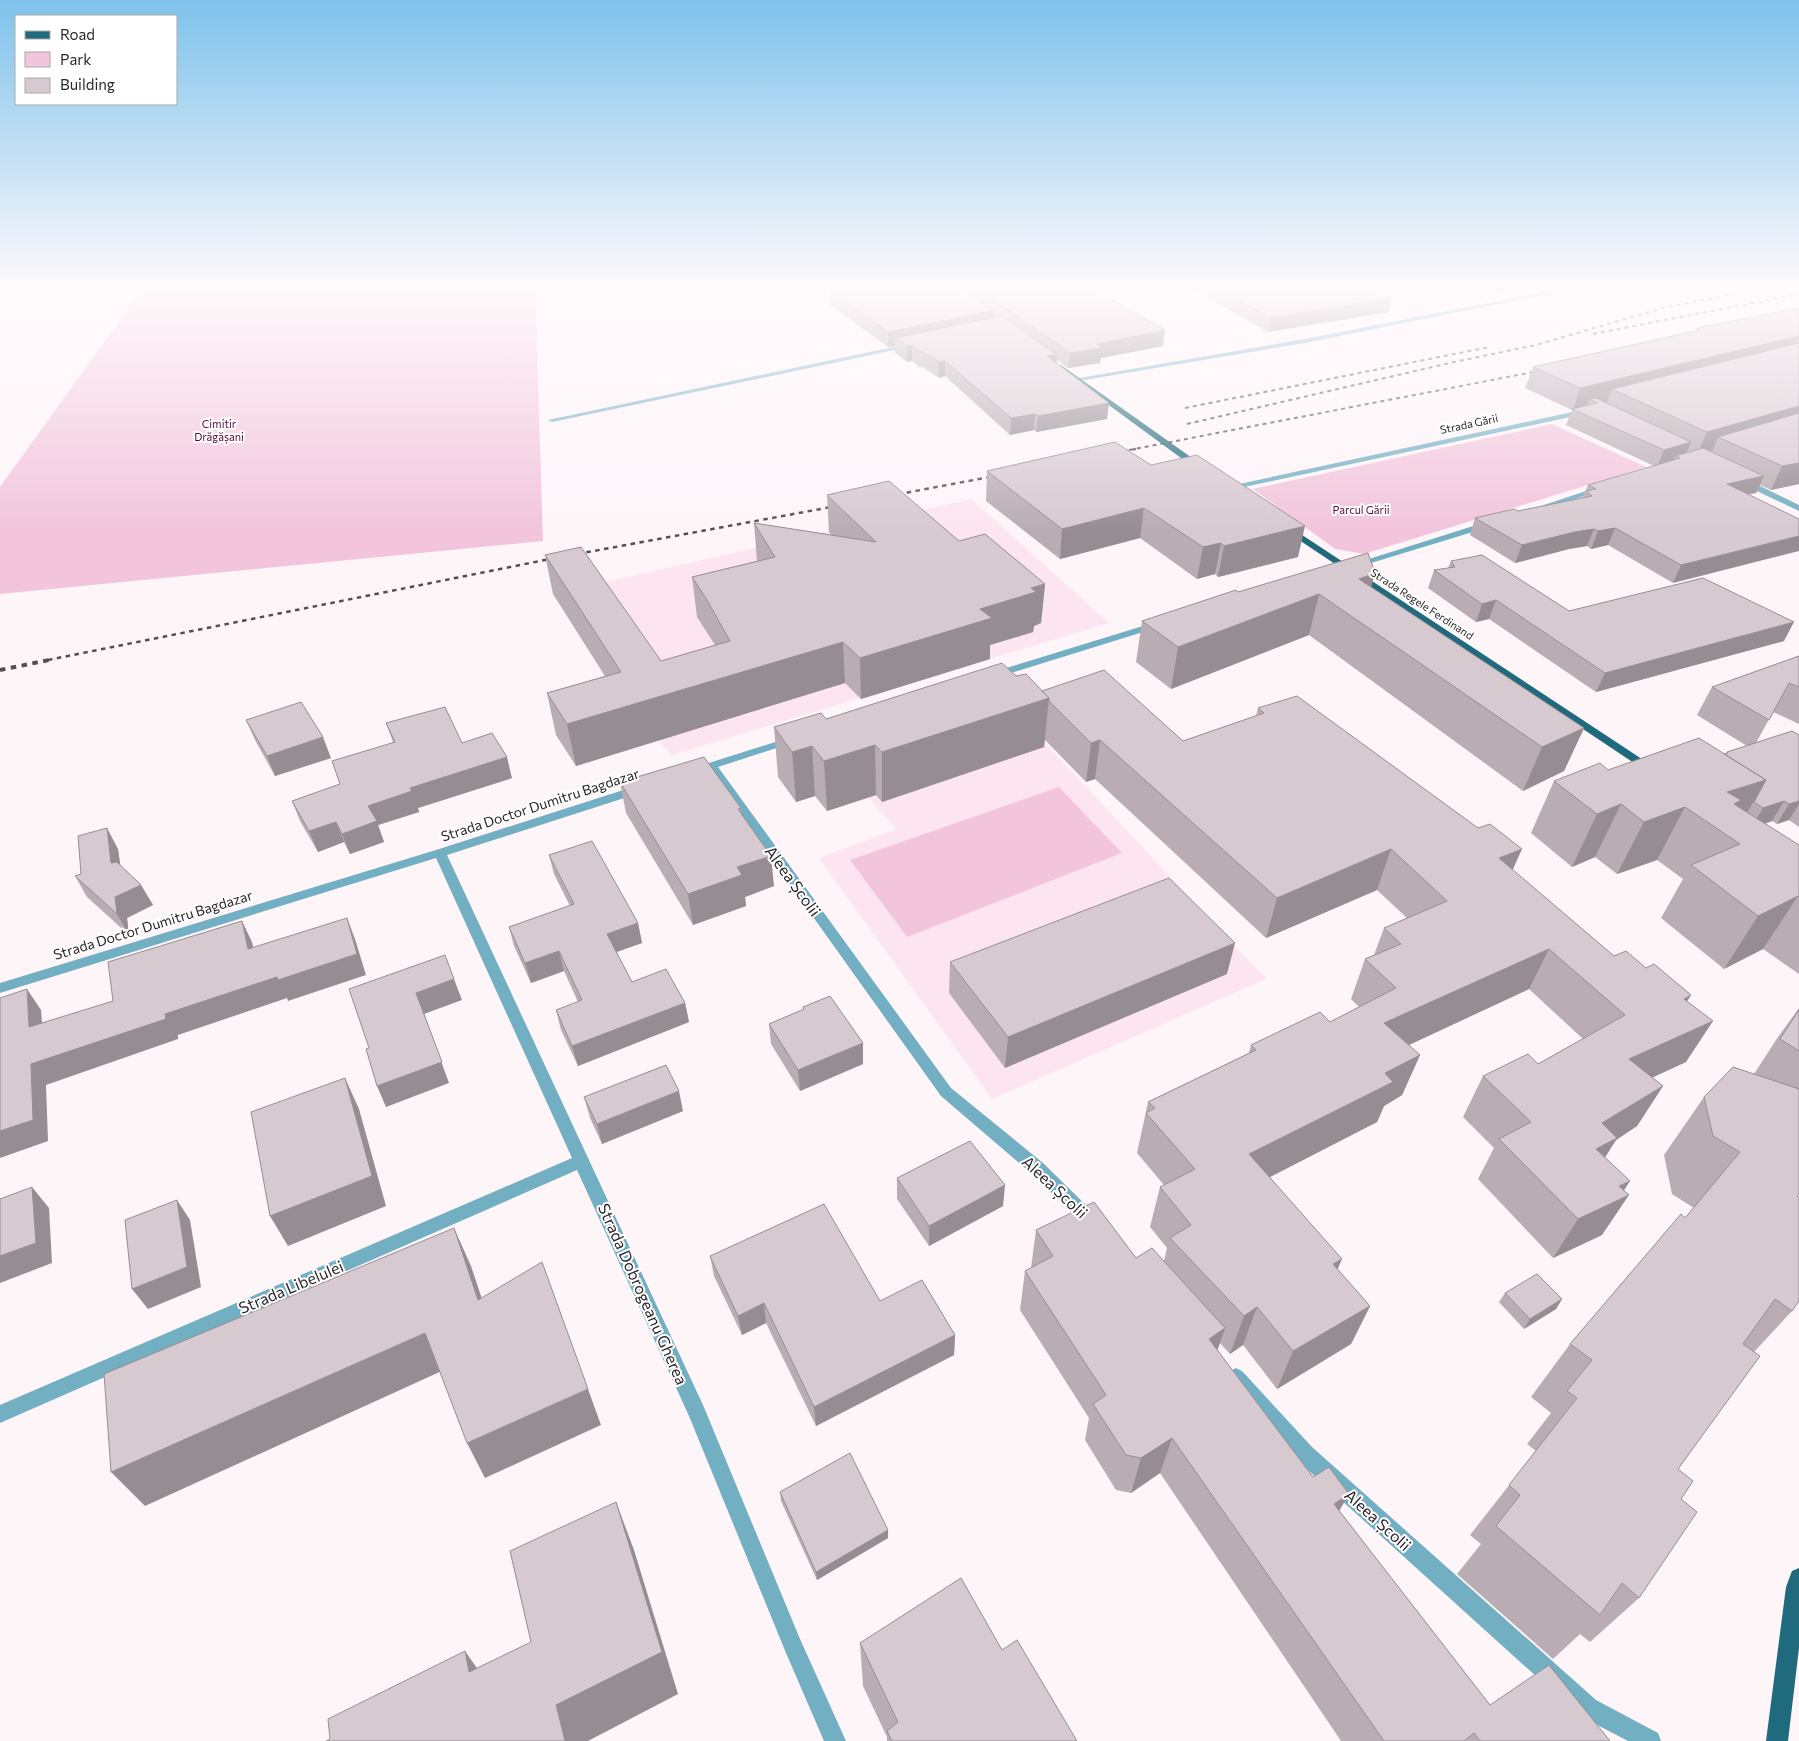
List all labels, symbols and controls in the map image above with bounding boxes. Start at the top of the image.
legend [15,15,178,105]
text: Road [60,25,95,43]
text: Park [60,50,91,68]
text: Building [60,75,115,93]
street label: Strada Gării [1439,411,1499,436]
park label: Cimitir Drăgășani [194,417,244,444]
park label: Parcul Gării [1332,503,1390,516]
street label: Strada Regele Ferdinand [1368,565,1476,642]
street label: Strada Doctor Dumitru Bagdazar [439,764,642,845]
street label: Aleea Școlii [760,842,825,921]
street label: Strada Doctor Dumitru Bagdazar [51,886,255,963]
street label: Aleea Școlii [1017,1152,1092,1223]
street label: Strada Dobrogeanu Gherea [595,1200,692,1387]
street label: Strada Libelulei [236,1256,346,1317]
street label: Aleea Școlii [1340,1485,1415,1556]

